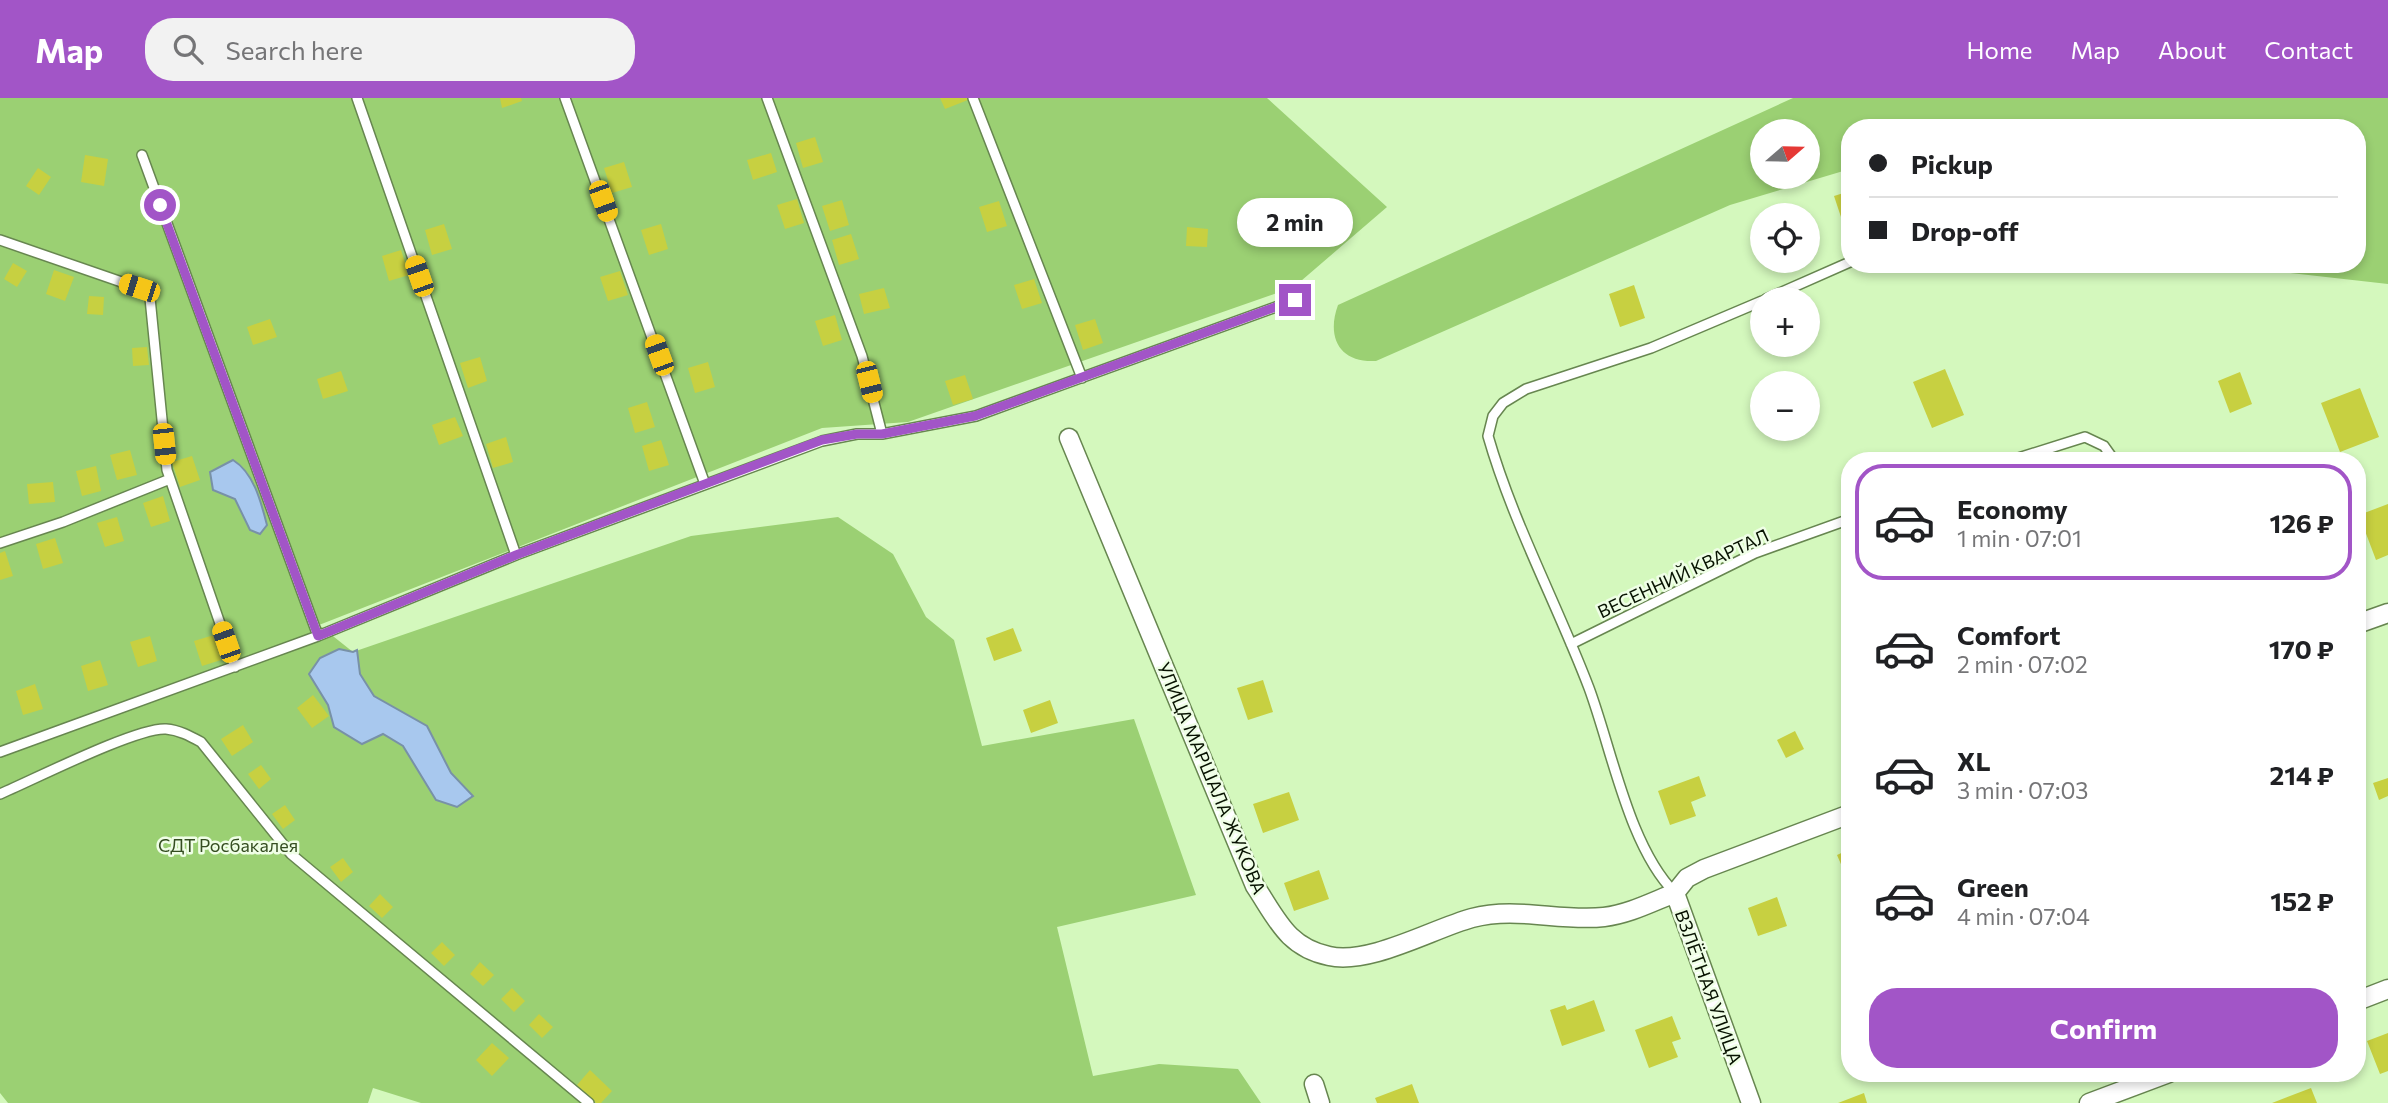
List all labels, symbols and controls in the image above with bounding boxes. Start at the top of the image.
search box [145,18,635,81]
text: Map [35,29,103,70]
icon: search [169,30,207,68]
text: Search here [225,34,363,65]
text: Home [1967,35,2033,64]
text: Map [2071,35,2120,64]
text: About [2158,35,2226,64]
text: Contact [2264,35,2353,64]
north arrow [1750,119,1820,189]
map controls [1750,119,1820,441]
text: Pickup [1911,148,1993,179]
car [586,178,621,224]
route start [144,189,176,221]
callout: 2 min [1237,198,1353,248]
button: locate [1750,203,1820,273]
text: 2 min [1266,208,1324,236]
text: Drop-off [1911,215,2018,246]
car [403,253,436,299]
car [116,272,163,304]
route end [1279,284,1311,316]
button: + [1750,287,1820,357]
car [642,332,677,378]
car [854,359,885,405]
button: − [1750,371,1820,441]
car [152,422,177,466]
icon: car [1873,491,1936,554]
text: Economy [1957,493,2068,524]
text: 126 ₽ [2269,507,2334,538]
street label: ВЕСЕННИЙ КВАРТАЛ [1594,524,1772,622]
text: 1 min · 07:01 [1957,524,2082,552]
icon: car [1873,617,1936,680]
car [210,619,243,665]
text: Comfort [1957,619,2060,650]
text: 170 ₽ [2269,633,2334,664]
text: 2 min · 07:02 [1957,650,2088,678]
street label: УЛИЦА МАРШАЛА ЖУКОВА [1153,659,1271,897]
icon: car [1873,743,1936,806]
text: XL [1957,745,1991,776]
text: 214 ₽ [2269,759,2334,790]
text: 3 min · 07:03 [1957,776,2088,804]
park label: СДТ Росбакалея [158,834,298,856]
icon: car [1873,869,1936,932]
text: Green [1957,871,2029,902]
text: 152 ₽ [2270,885,2334,916]
text: 4 min · 07:04 [1957,902,2090,930]
street label: ВЗЛЁТНАЯ УЛИЦА [1671,907,1747,1067]
button: Confirm [1869,988,2338,1068]

